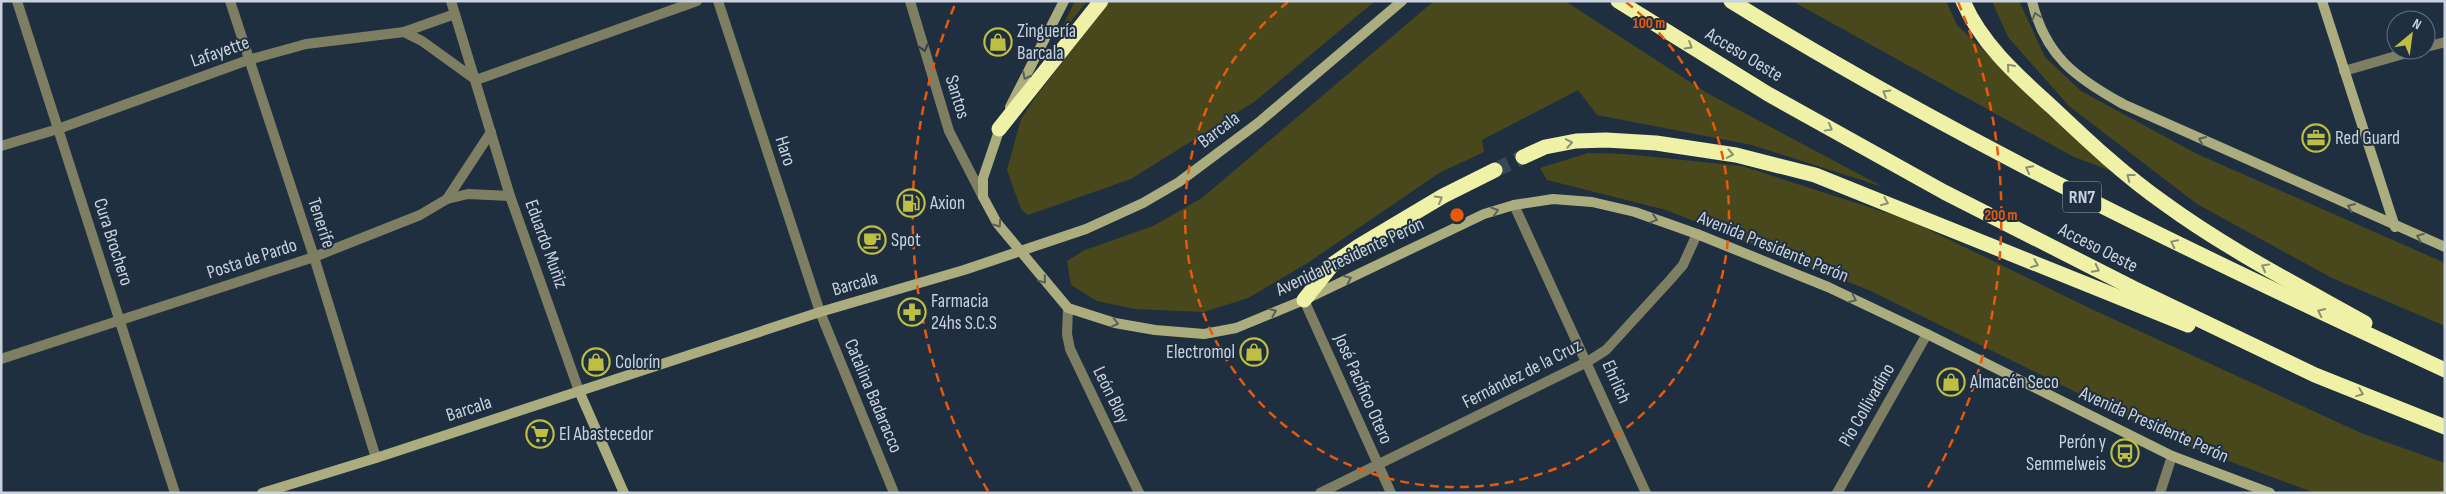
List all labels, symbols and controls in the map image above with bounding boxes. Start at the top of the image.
north arrow [2386,10,2436,60]
one-way arrow [2032,12,2042,21]
text: 100 m [1633,14,1665,33]
text: N [2410,15,2424,33]
place label: Zinguería Barcala [1017,20,1076,65]
street label: Acceso Oeste [1700,23,1787,87]
shop icon: Zinguería Barcala [983,27,1013,57]
street label: Lafayette [188,31,252,73]
one-way arrow [1683,39,1692,49]
one-way arrow [919,43,929,52]
one-way arrow [2007,64,2016,73]
one-way arrow [1022,71,1032,80]
street label: Santos [940,73,974,122]
one-way arrow [1882,89,1891,99]
street label: Barcala [1194,107,1244,153]
one-way arrow [1824,122,1833,132]
office icon: Red Guard [2301,123,2331,153]
place label: Red Guard [2335,127,2400,150]
street label: Haro [769,133,801,169]
one-way arrow [2198,136,2207,147]
one-way arrow [1564,138,1573,148]
one-way arrow [1726,149,1734,159]
one-way arrow [2026,166,2035,176]
one-way arrow [2127,174,2136,182]
road number: RN7 [2063,182,2101,212]
fuel station icon: Axion [896,188,926,218]
place label: Axion [929,192,965,215]
street label: Cura Brochero [88,195,138,289]
street label: Tenerife [302,195,340,251]
one-way arrow [1434,195,1443,205]
one-way arrow [1880,196,1889,206]
street label: Eduardo Muñiz [519,197,573,292]
one-way arrow [2347,203,2356,213]
centre of rings [1448,206,1466,224]
one-way arrow [1490,206,1499,216]
street label: Avenida Presidente Perón [1693,206,1852,288]
text: 200 m [1984,206,2018,225]
street label: Avenida Presidente Perón [1271,213,1428,302]
one-way arrow [1649,213,1657,223]
one-way arrow [992,218,1001,227]
street label: Acceso Oeste [2054,218,2141,278]
cafe icon: Spot [857,225,887,255]
place label: Spot [891,229,921,252]
one-way arrow [2416,233,2425,244]
street label: Posta de Pardo [204,234,300,284]
one-way arrow [2170,238,2179,249]
one-way arrow [2030,258,2039,268]
one-way arrow [2091,263,2100,273]
one-way arrow [2261,263,2270,273]
street label: Barcala [829,267,881,301]
one-way arrow [1038,274,1046,283]
one-way arrow [1343,275,1352,285]
place label: Farmacia 24hs S.C.S [931,290,997,335]
one-way arrow [1848,293,1857,303]
pharmacy icon: Farmacia 24hs S.C.S [897,297,927,327]
one-way arrow [1268,308,1277,319]
one-way arrow [2317,308,2326,319]
one-way arrow [1110,317,1118,327]
street label: José Pacífico Otero [1328,330,1397,448]
street label: Fernández de la Cruz [1458,334,1586,414]
street label: Catalina Badaracco [839,336,907,456]
shop icon: Electromol [1239,337,1269,367]
place label: Electromol [1166,341,1235,364]
shop icon: Colorín [581,347,611,377]
place label: Colorín [615,351,660,374]
street label: Ehrlich [1596,357,1636,407]
street label: Pio Collivadino [1834,359,1900,451]
street label: León Bloy [1087,363,1135,428]
shop icon: Almacén Seco [1936,367,1966,397]
place label: Almacén Seco [1969,371,2059,394]
street label: Avenida Presidente Perón [2075,381,2232,468]
one-way arrow [2355,387,2364,397]
street label: Barcala [443,391,495,427]
supermarket icon: El Abastecedor [525,419,555,449]
place label: El Abastecedor [559,423,654,446]
place label: Perón y Semmelweis [2026,431,2107,476]
bus stop icon: Perón y Semmelweis [2110,438,2140,468]

